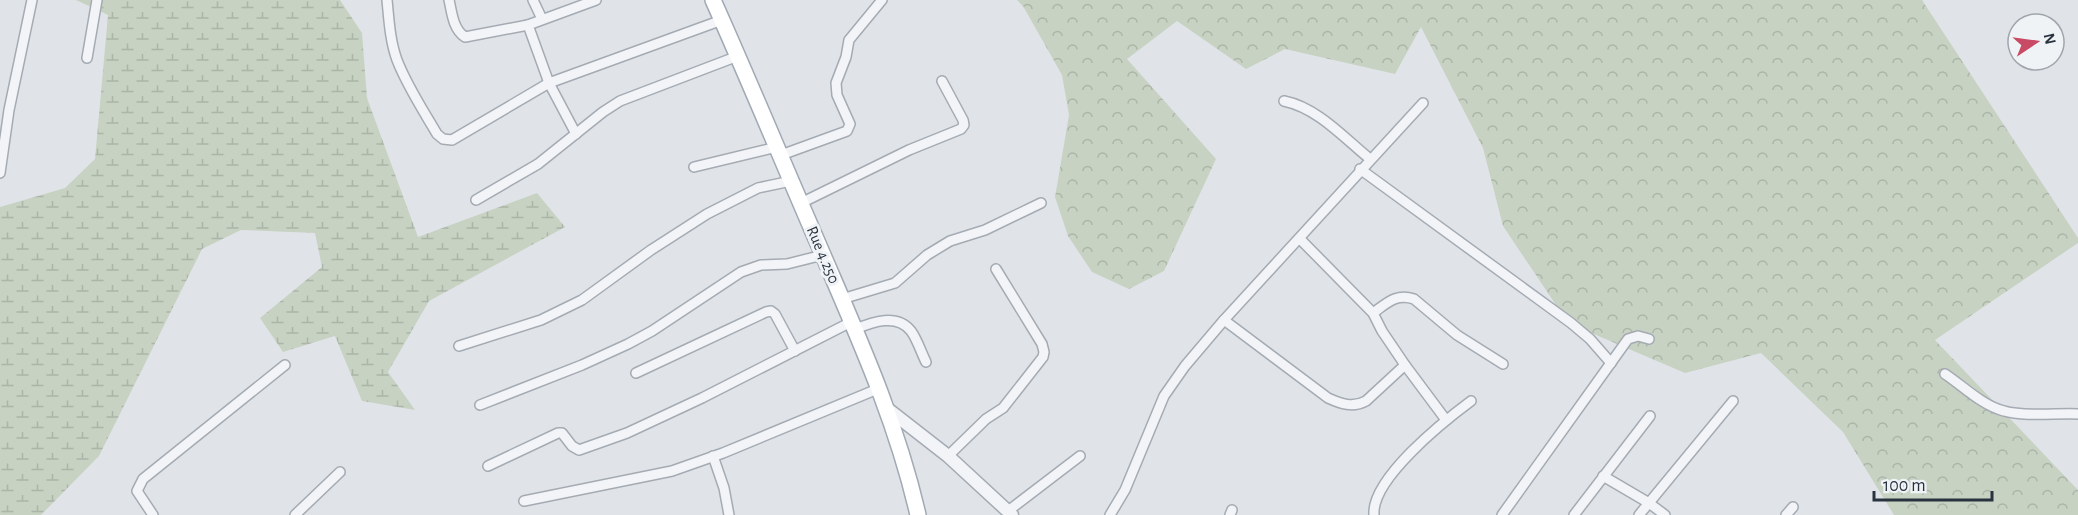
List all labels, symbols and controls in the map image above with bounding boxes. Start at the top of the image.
north arrow [2006,12,2066,72]
text: N [2041,32,2059,46]
street label: Rue 4.250 [804,224,842,286]
scale bar [1874,464,1992,502]
text: 100 m [1883,477,1926,495]

